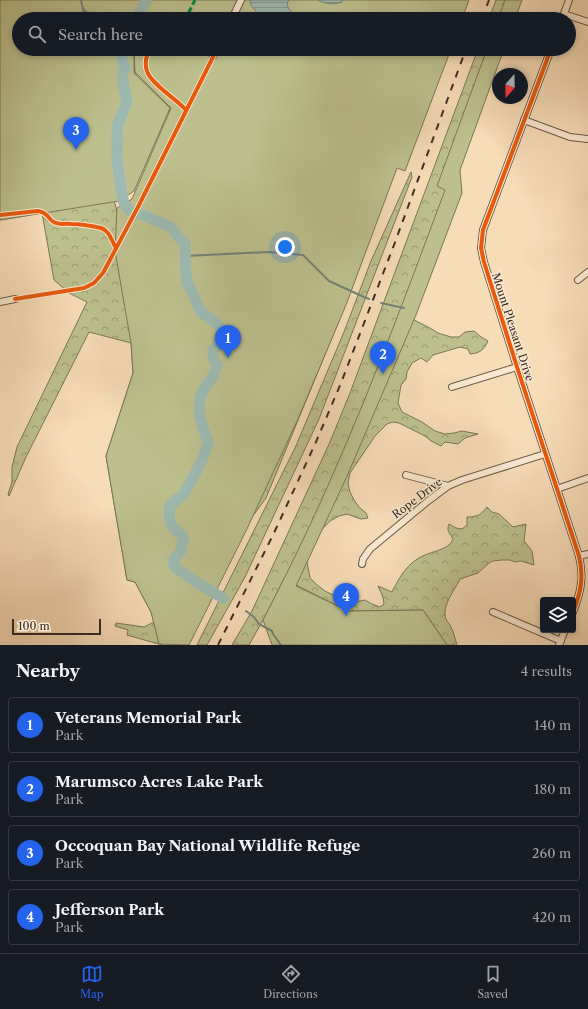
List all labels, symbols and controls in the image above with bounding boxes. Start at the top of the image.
search box [12,12,576,56]
icon: search [26,23,48,45]
text: Search here [58,25,143,44]
north arrow [492,68,528,104]
pin: 3 [63,117,89,150]
your location [275,237,295,257]
street label: Mount Pleasant Drive [489,271,537,383]
pin: 1 [215,325,241,358]
pin: 2 [370,341,396,374]
street label: Rope Drive [389,475,445,521]
pin: 4 [333,583,359,616]
map controls [540,597,576,633]
button: layers [540,597,576,633]
scale bar [12,617,101,636]
text: 100 m [18,619,50,633]
text: Nearby [16,661,80,681]
text: 4 results [521,663,572,679]
text: Veterans Memorial Park [55,708,241,727]
text: 1 [27,717,33,733]
text: 140 m [534,717,571,733]
text: Park [55,727,83,743]
text: Marumsco Acres Lake Park [55,772,263,791]
text: 2 [26,781,34,797]
text: 180 m [534,781,571,797]
text: Park [55,791,83,807]
text: Occoquan Bay National Wildlife Refuge [55,836,360,855]
text: 3 [26,845,34,861]
text: 260 m [532,845,571,861]
text: Park [55,855,83,871]
text: Jefferson Park [55,900,164,919]
text: 4 [26,909,34,925]
text: 420 m [532,909,571,925]
text: Park [55,919,83,935]
tab: Map [80,963,104,1001]
tab: Directions [263,963,318,1001]
tab: Saved [478,963,508,1001]

